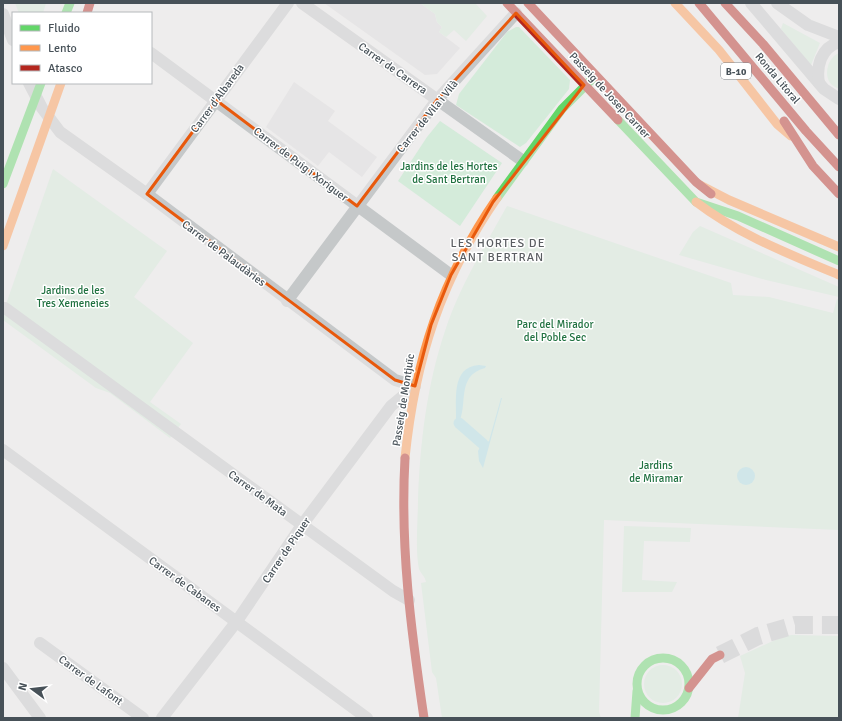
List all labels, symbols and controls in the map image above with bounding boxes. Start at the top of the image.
legend [12,12,152,84]
text: Fluido [48,21,80,36]
street label: Carrer de Carrera [356,40,430,97]
text: Lento [48,41,77,56]
street label: Passeig de Josep Carner [566,50,653,141]
street label: Ronda Litoral [752,50,803,107]
text: Atasco [48,61,83,76]
street label: Carrer d'Albareda [188,61,247,135]
road number: B-10 [721,63,751,79]
street label: Carrer de Vila i Vilà [394,77,461,155]
street label: Carrer de Puig i Xoriguer [251,125,351,204]
park label: Jardins de les Hortes de Sant Bertran [400,160,498,186]
street label: Carrer de Palaudàries [179,218,268,289]
district label: LES HORTES DE SANT BERTRAN [451,236,545,265]
park label: Jardins de les Tres Xemeneies [37,284,109,310]
park label: Parc del Mirador del Poble Sec [517,318,593,344]
street label: Passeig de Montjuïc [390,353,417,447]
park label: Jardins de Miramar [629,459,683,485]
street label: Carrer de Mata [226,468,290,519]
street label: Carrer de Piquer [260,515,313,586]
street label: Carrer de Cabanes [146,554,223,615]
street label: Carrer de Lafont [56,653,125,708]
north arrow [12,669,52,709]
text: N [16,681,30,692]

